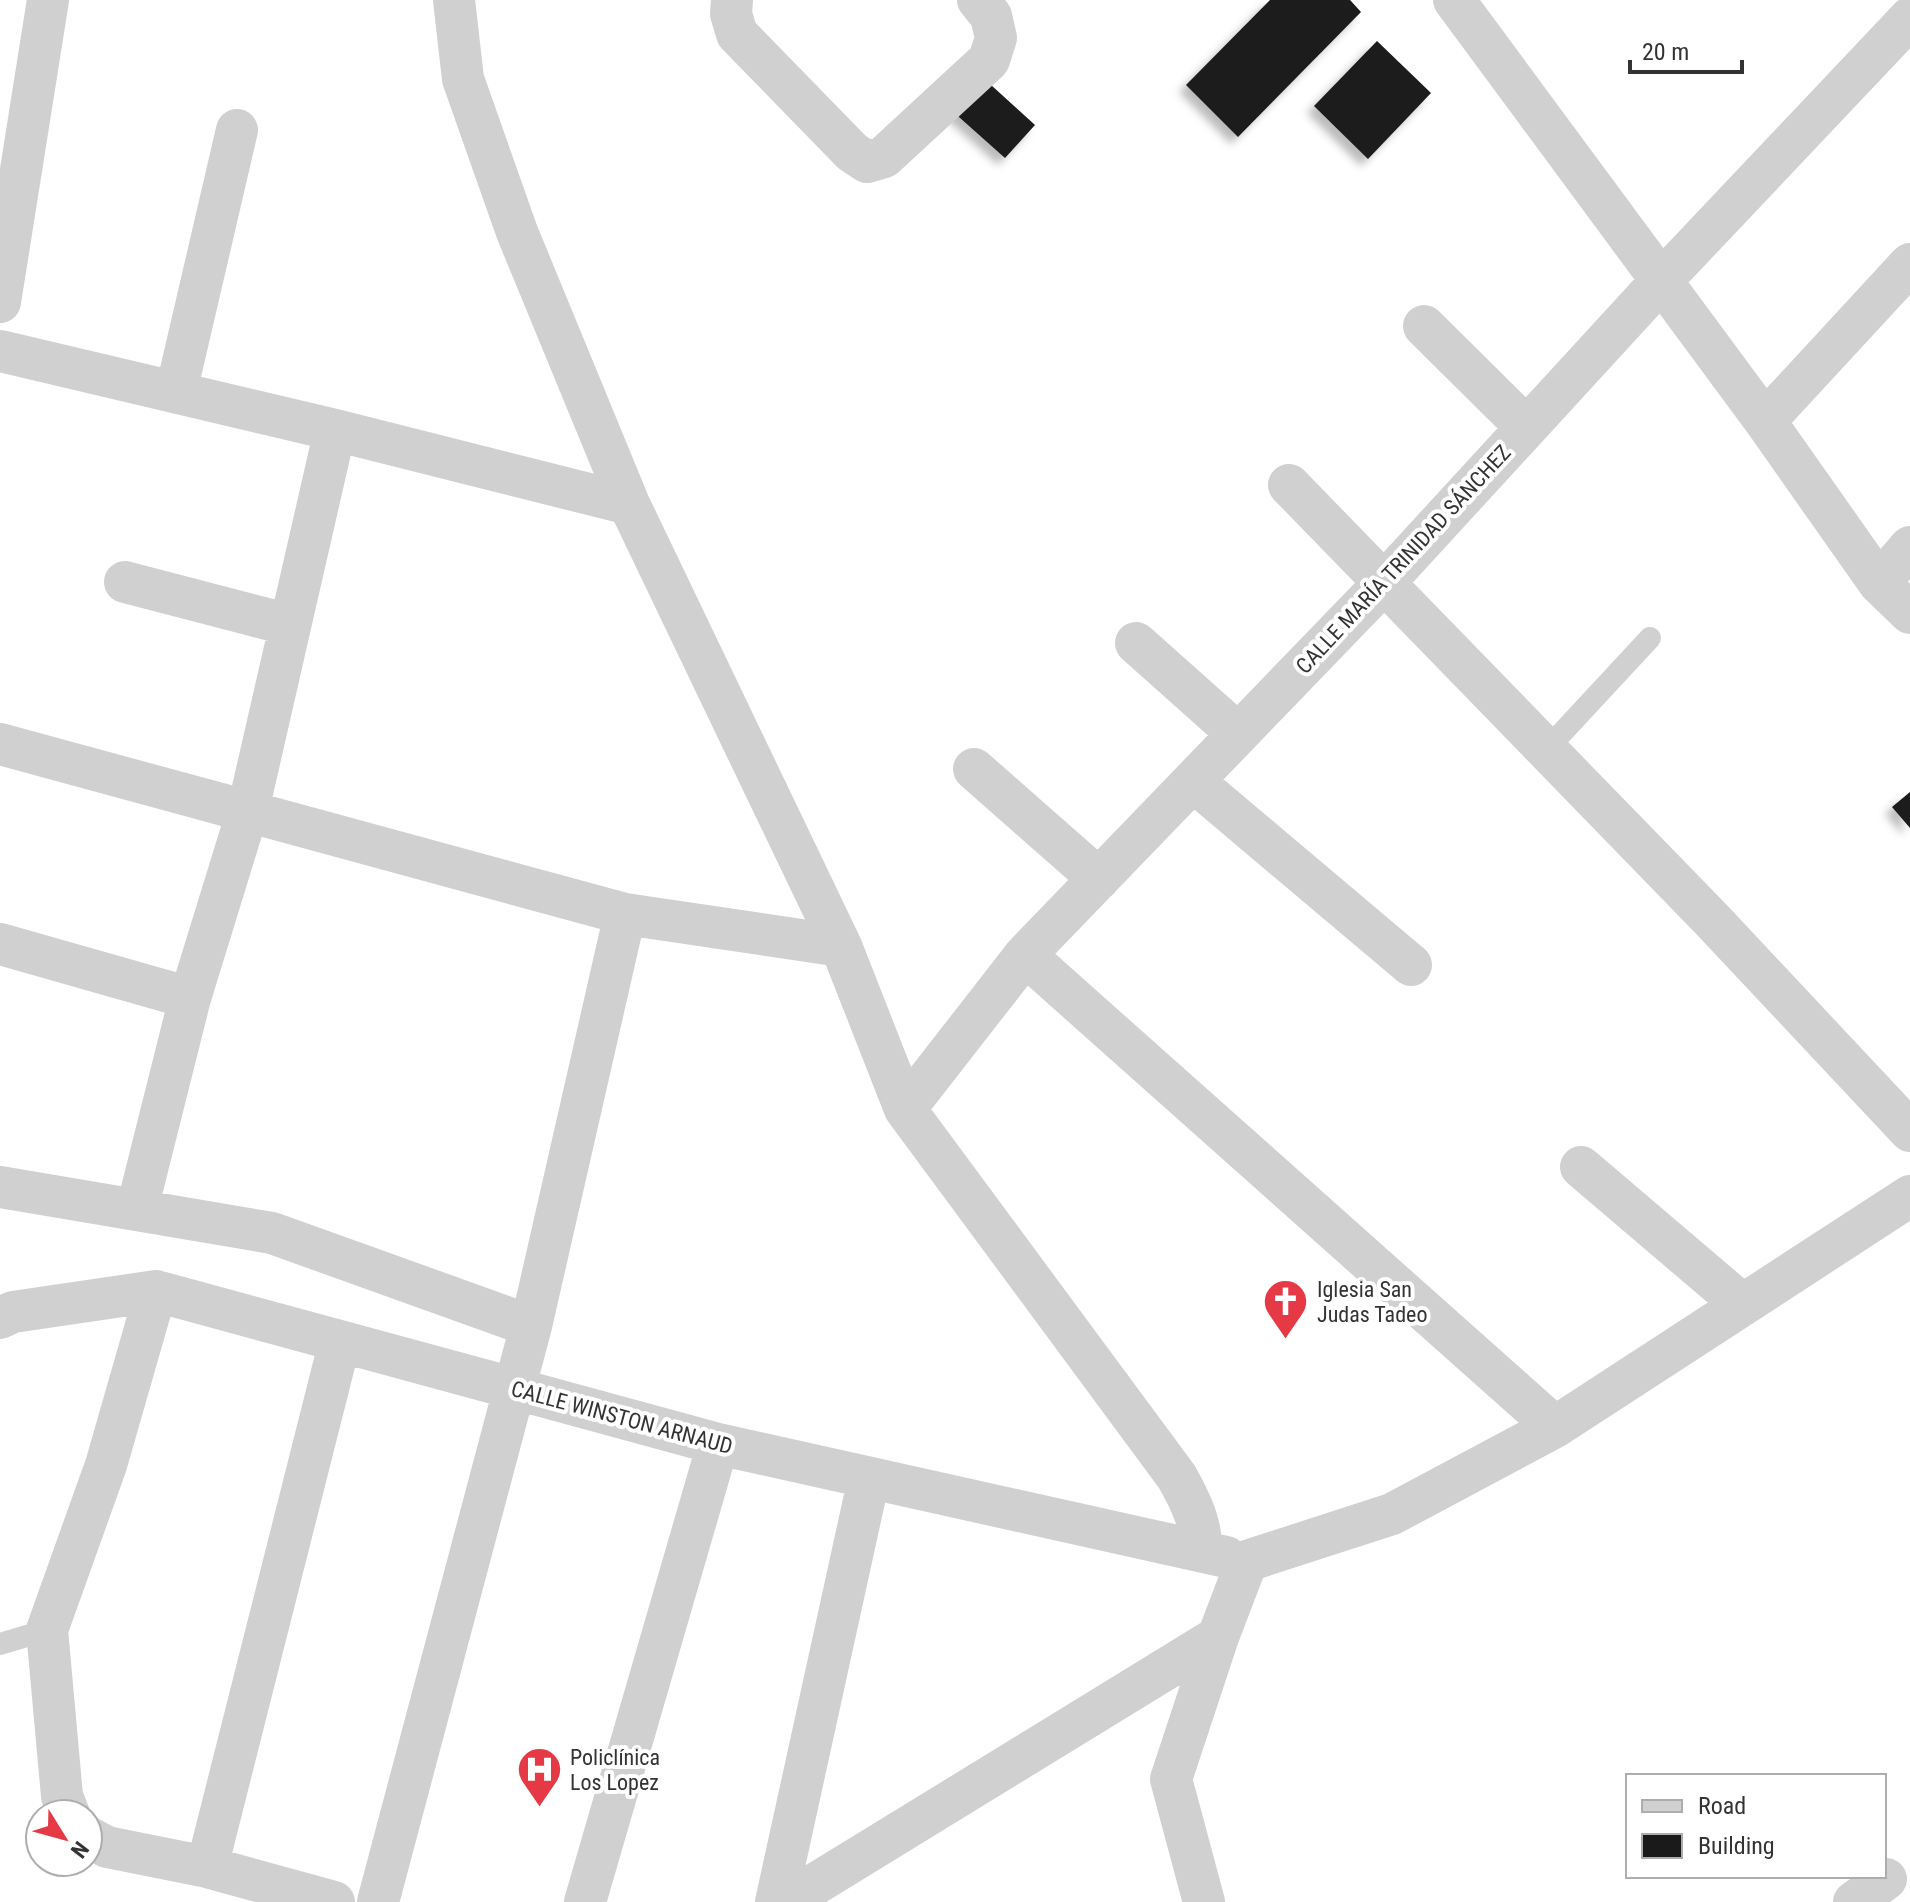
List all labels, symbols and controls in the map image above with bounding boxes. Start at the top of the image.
scale bar [1630,24,1742,74]
text: 20 m [1642,38,1689,66]
street label: CALLE MARÍA TRINIDAD SÁNCHEZ [1291,440,1516,679]
place label: Iglesia San Judas Tadeo [1317,1277,1427,1327]
church icon: Iglesia San Judas Tadeo [1262,1278,1310,1341]
street label: CALLE WINSTON ARNAUD [509,1376,735,1459]
place label: Policlínica Los Lopez [570,1745,660,1795]
hospital icon: Policlínica Los Lopez [515,1746,563,1809]
legend [1626,1774,1886,1878]
text: Road [1698,1792,1746,1820]
north arrow [24,1798,104,1878]
text: Building [1698,1832,1775,1860]
text: N [66,1837,94,1863]

